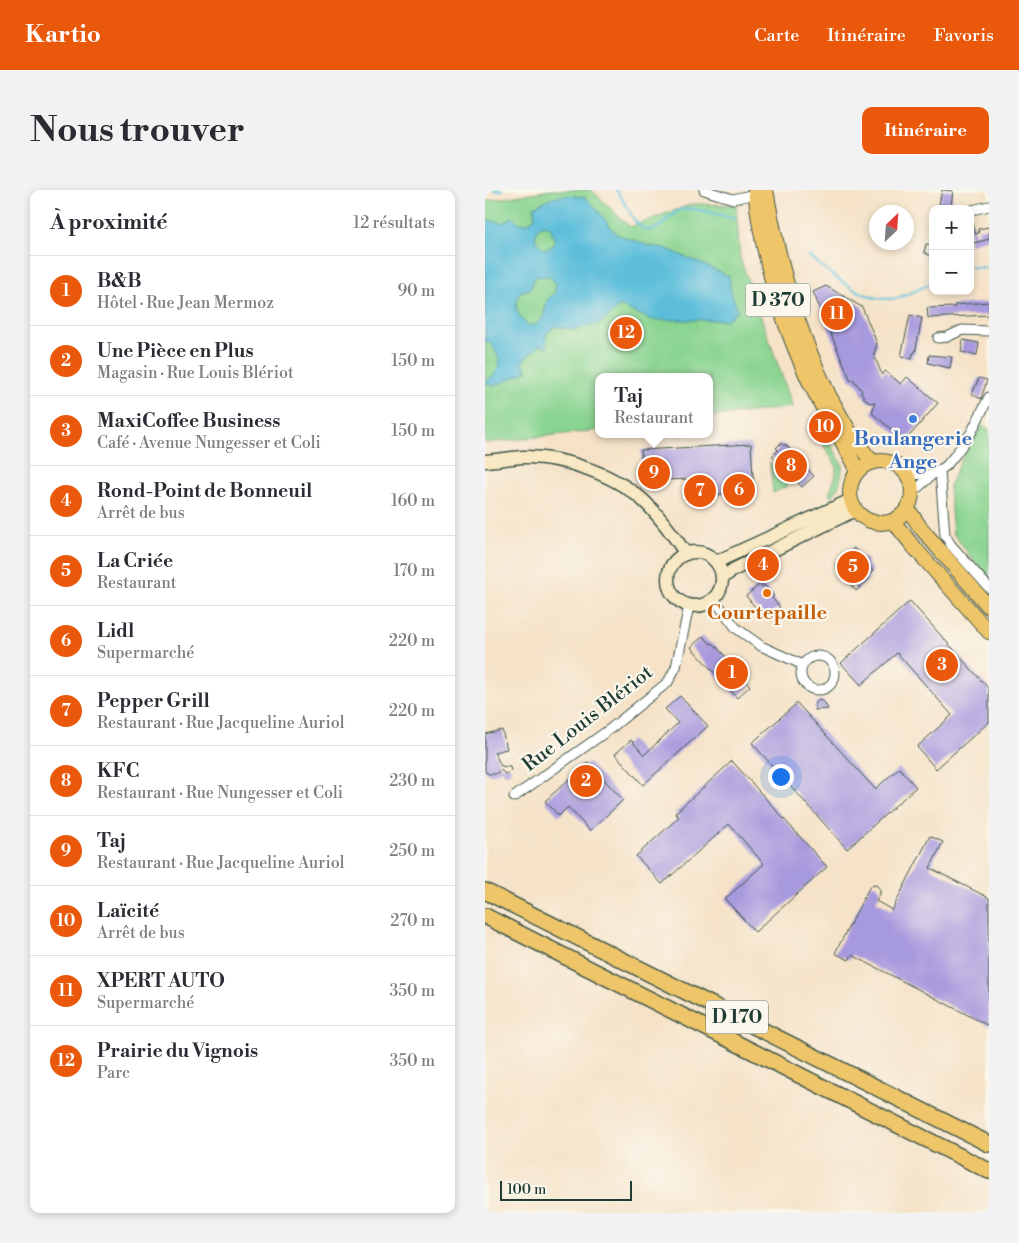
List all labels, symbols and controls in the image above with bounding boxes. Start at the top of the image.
text: Kartio [25,20,101,50]
text: Carte [754,24,799,47]
text: Itinéraire [827,24,906,47]
text: Favoris [934,24,994,47]
button: Itinéraire [862,107,989,154]
text: Nous trouver [30,109,245,152]
north arrow [869,205,914,250]
map controls [929,205,974,295]
button: + [929,205,974,250]
text: À proximité [50,210,167,236]
text: 12 résultats [353,213,435,233]
button: − [929,250,974,295]
text: B&B [97,269,141,293]
text: 1 [62,281,70,301]
text: 90 m [397,281,435,301]
road number: D 370 [745,284,811,316]
text: Hôtel · Rue Jean Mermoz [97,293,274,313]
pin: 11 [821,295,853,333]
pin: 12 [610,314,642,352]
text: Une Pièce en Plus [97,339,254,363]
text: 2 [61,351,71,371]
text: 150 m [391,351,435,371]
text: Magasin · Rue Louis Blériot [97,363,294,383]
popup [595,373,713,438]
text: Taj [614,384,643,408]
text: Restaurant [614,408,694,428]
pin: 10 [809,408,841,446]
text: MaxiCoffee Business [97,409,280,433]
marker: Boulangerie Ange [907,413,919,425]
text: 3 [61,421,71,441]
text: 150 m [391,421,435,441]
place label: Boulangerie Ange [854,427,972,475]
text: Café · Avenue Nungesser et Coli [97,433,321,453]
pin: 8 [775,447,807,485]
pin: 9 [638,454,670,492]
pin: 6 [723,471,755,509]
pin: 7 [684,472,716,510]
text: Rond-Point de Bonneuil [97,479,312,503]
text: 4 [61,491,71,511]
text: 160 m [391,491,435,511]
text: Arrêt de bus [97,503,185,523]
pin: 4 [747,546,779,584]
pin: 5 [837,548,869,586]
text: La Criée [97,549,173,573]
text: 5 [61,561,71,581]
text: 170 m [393,561,435,581]
text: Restaurant [97,573,176,593]
marker: Courtepaille [761,587,773,599]
place label: Courtepaille [707,601,827,626]
text: Lidl [97,619,134,643]
text: 6 [61,631,71,651]
text: 220 m [389,631,435,651]
text: Supermarché [97,643,194,663]
pin: 3 [926,646,958,684]
pin: 1 [716,654,748,692]
street label: Rue Louis Blériot [518,660,658,778]
text: Pepper Grill [97,689,210,713]
text: 7 [61,701,71,721]
text: 220 m [389,701,435,721]
text: Restaurant · Rue Jacqueline Auriol [97,713,344,733]
text: KFC [97,759,139,783]
pin: 2 [570,762,602,800]
your location [768,764,794,790]
text: 8 [61,771,71,791]
text: 230 m [389,771,435,791]
text: Restaurant · Rue Nungesser et Coli [97,783,343,803]
text: Taj [97,829,126,853]
text: 9 [61,841,71,861]
text: 250 m [389,841,435,861]
text: Restaurant · Rue Jacqueline Auriol [97,853,344,873]
text: Laïcité [97,899,159,923]
text: 10 [57,911,75,931]
text: 270 m [390,911,435,931]
text: Arrêt de bus [97,923,185,943]
text: XPERT AUTO [97,969,225,993]
text: 11 [58,981,74,1001]
text: 350 m [389,981,435,1001]
text: Supermarché [97,993,194,1013]
road number: D 170 [706,1000,768,1034]
text: Prairie du Vignois [97,1039,258,1063]
text: 12 [57,1051,75,1071]
text: 350 m [389,1051,435,1071]
text: Parc [97,1063,130,1083]
scale bar [500,1178,633,1201]
text: 100 m [507,1181,546,1199]

